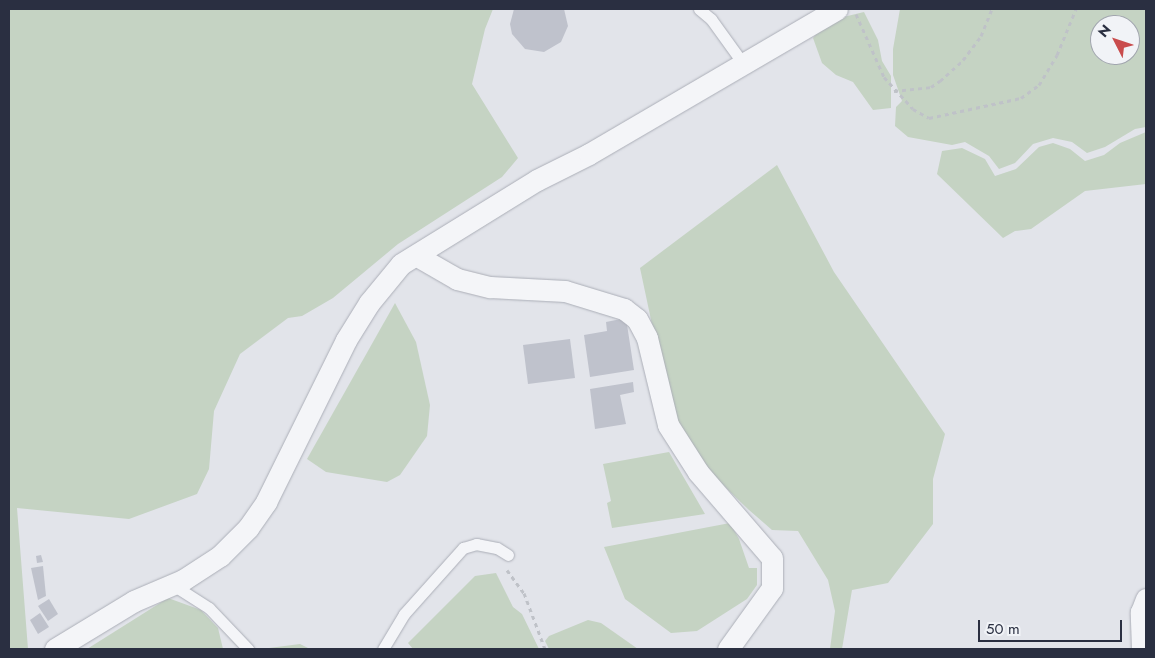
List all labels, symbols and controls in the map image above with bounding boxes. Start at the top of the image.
north arrow [1090,15,1140,65]
text: N [1093,20,1116,42]
scale bar [980,610,1124,642]
text: 50 m [986,618,1020,640]

